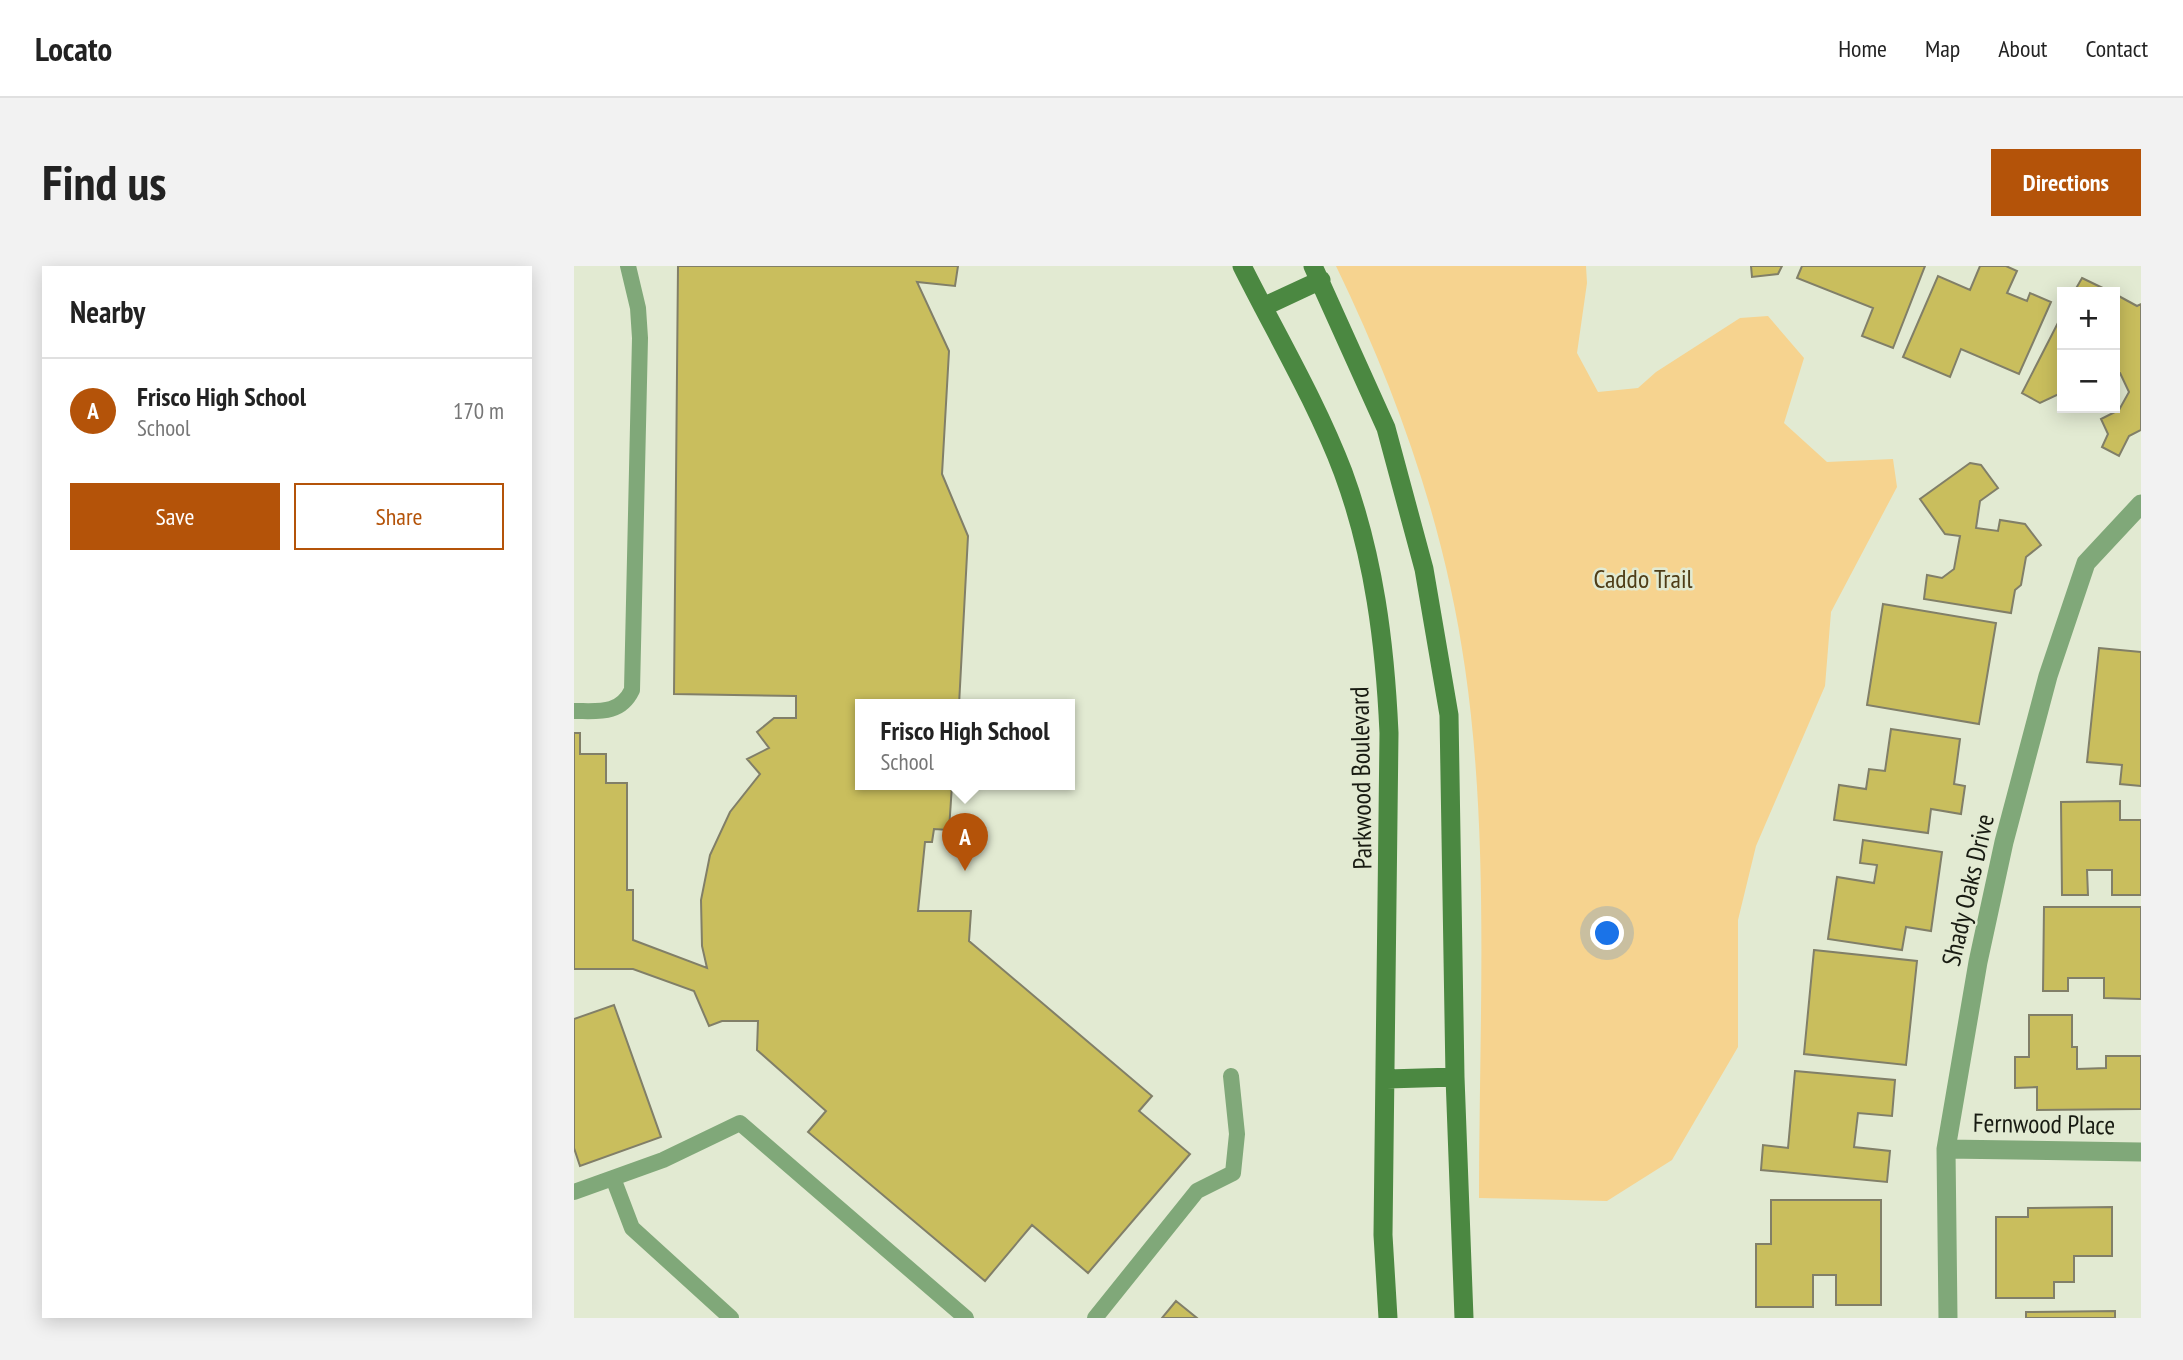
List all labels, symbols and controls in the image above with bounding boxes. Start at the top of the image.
text: Locato [35,27,112,70]
text: Home [1838,33,1887,64]
text: Map [1925,33,1960,64]
text: About [1998,33,2047,64]
text: Contact [2085,33,2148,64]
button: Directions [1991,149,2141,216]
text: Find us [42,150,166,214]
map controls [2057,287,2120,413]
button: + [2057,287,2120,350]
text: Nearby [70,292,145,331]
button: − [2057,350,2120,413]
text: Frisco High School [137,380,306,413]
text: A [87,396,99,425]
text: 170 m [453,396,504,425]
text: School [137,413,190,442]
button: Save [70,483,280,550]
button: Share [294,483,504,550]
park label: Caddo Trail [1593,562,1693,595]
street label: Parkwood Boulevard [1342,686,1379,870]
popup [855,699,1075,790]
text: Frisco High School [880,714,1050,747]
text: School [880,747,934,776]
street label: Shady Oaks Drive [1934,811,2001,969]
pin: A [942,813,988,871]
your location [1590,916,1624,950]
street label: Fernwood Place [1973,1106,2115,1141]

